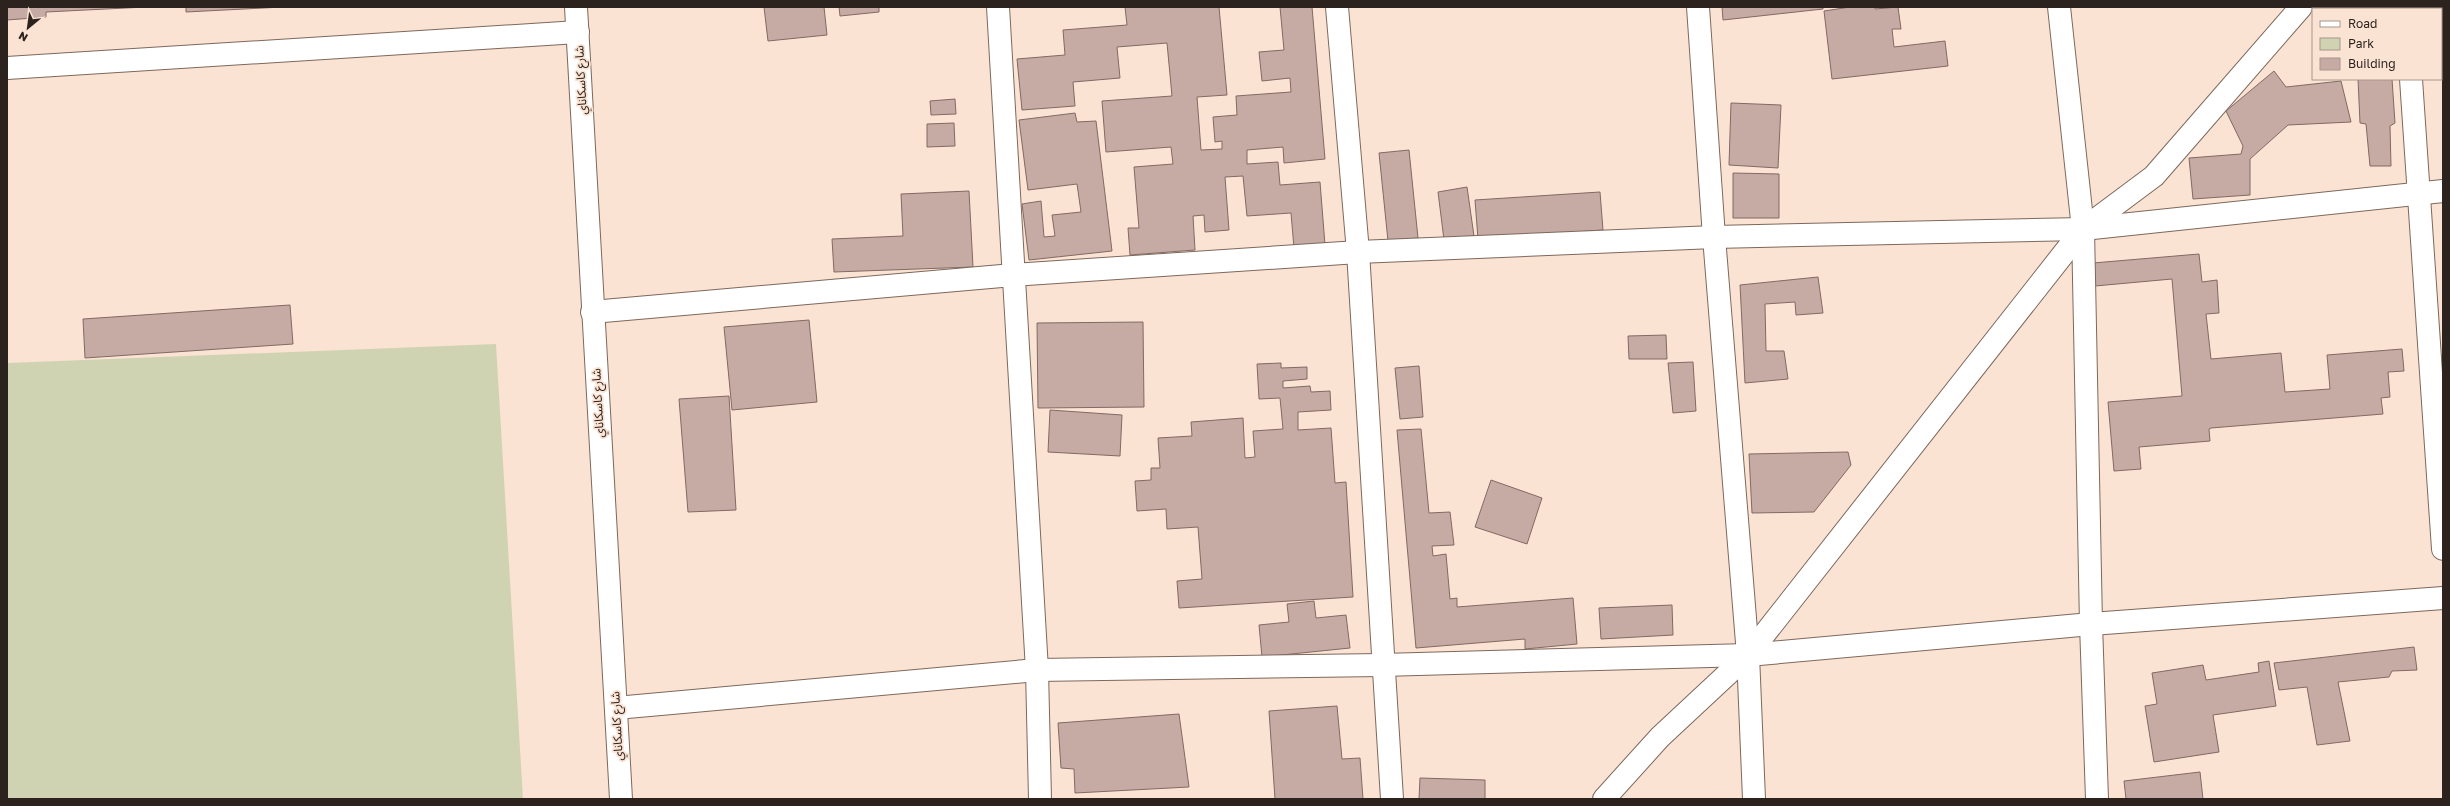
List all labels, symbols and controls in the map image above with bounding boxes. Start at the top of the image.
north arrow [8,8,48,48]
legend [2312,8,2442,80]
text: Road [2348,16,2377,31]
text: N [16,29,30,45]
text: Park [2348,36,2374,51]
street label: شارع كاسكاناي [571,45,593,115]
text: Building [2348,56,2396,71]
street label: شارع كاسكاناي [588,368,610,438]
street label: شارع كاسكاناي [607,691,629,761]

